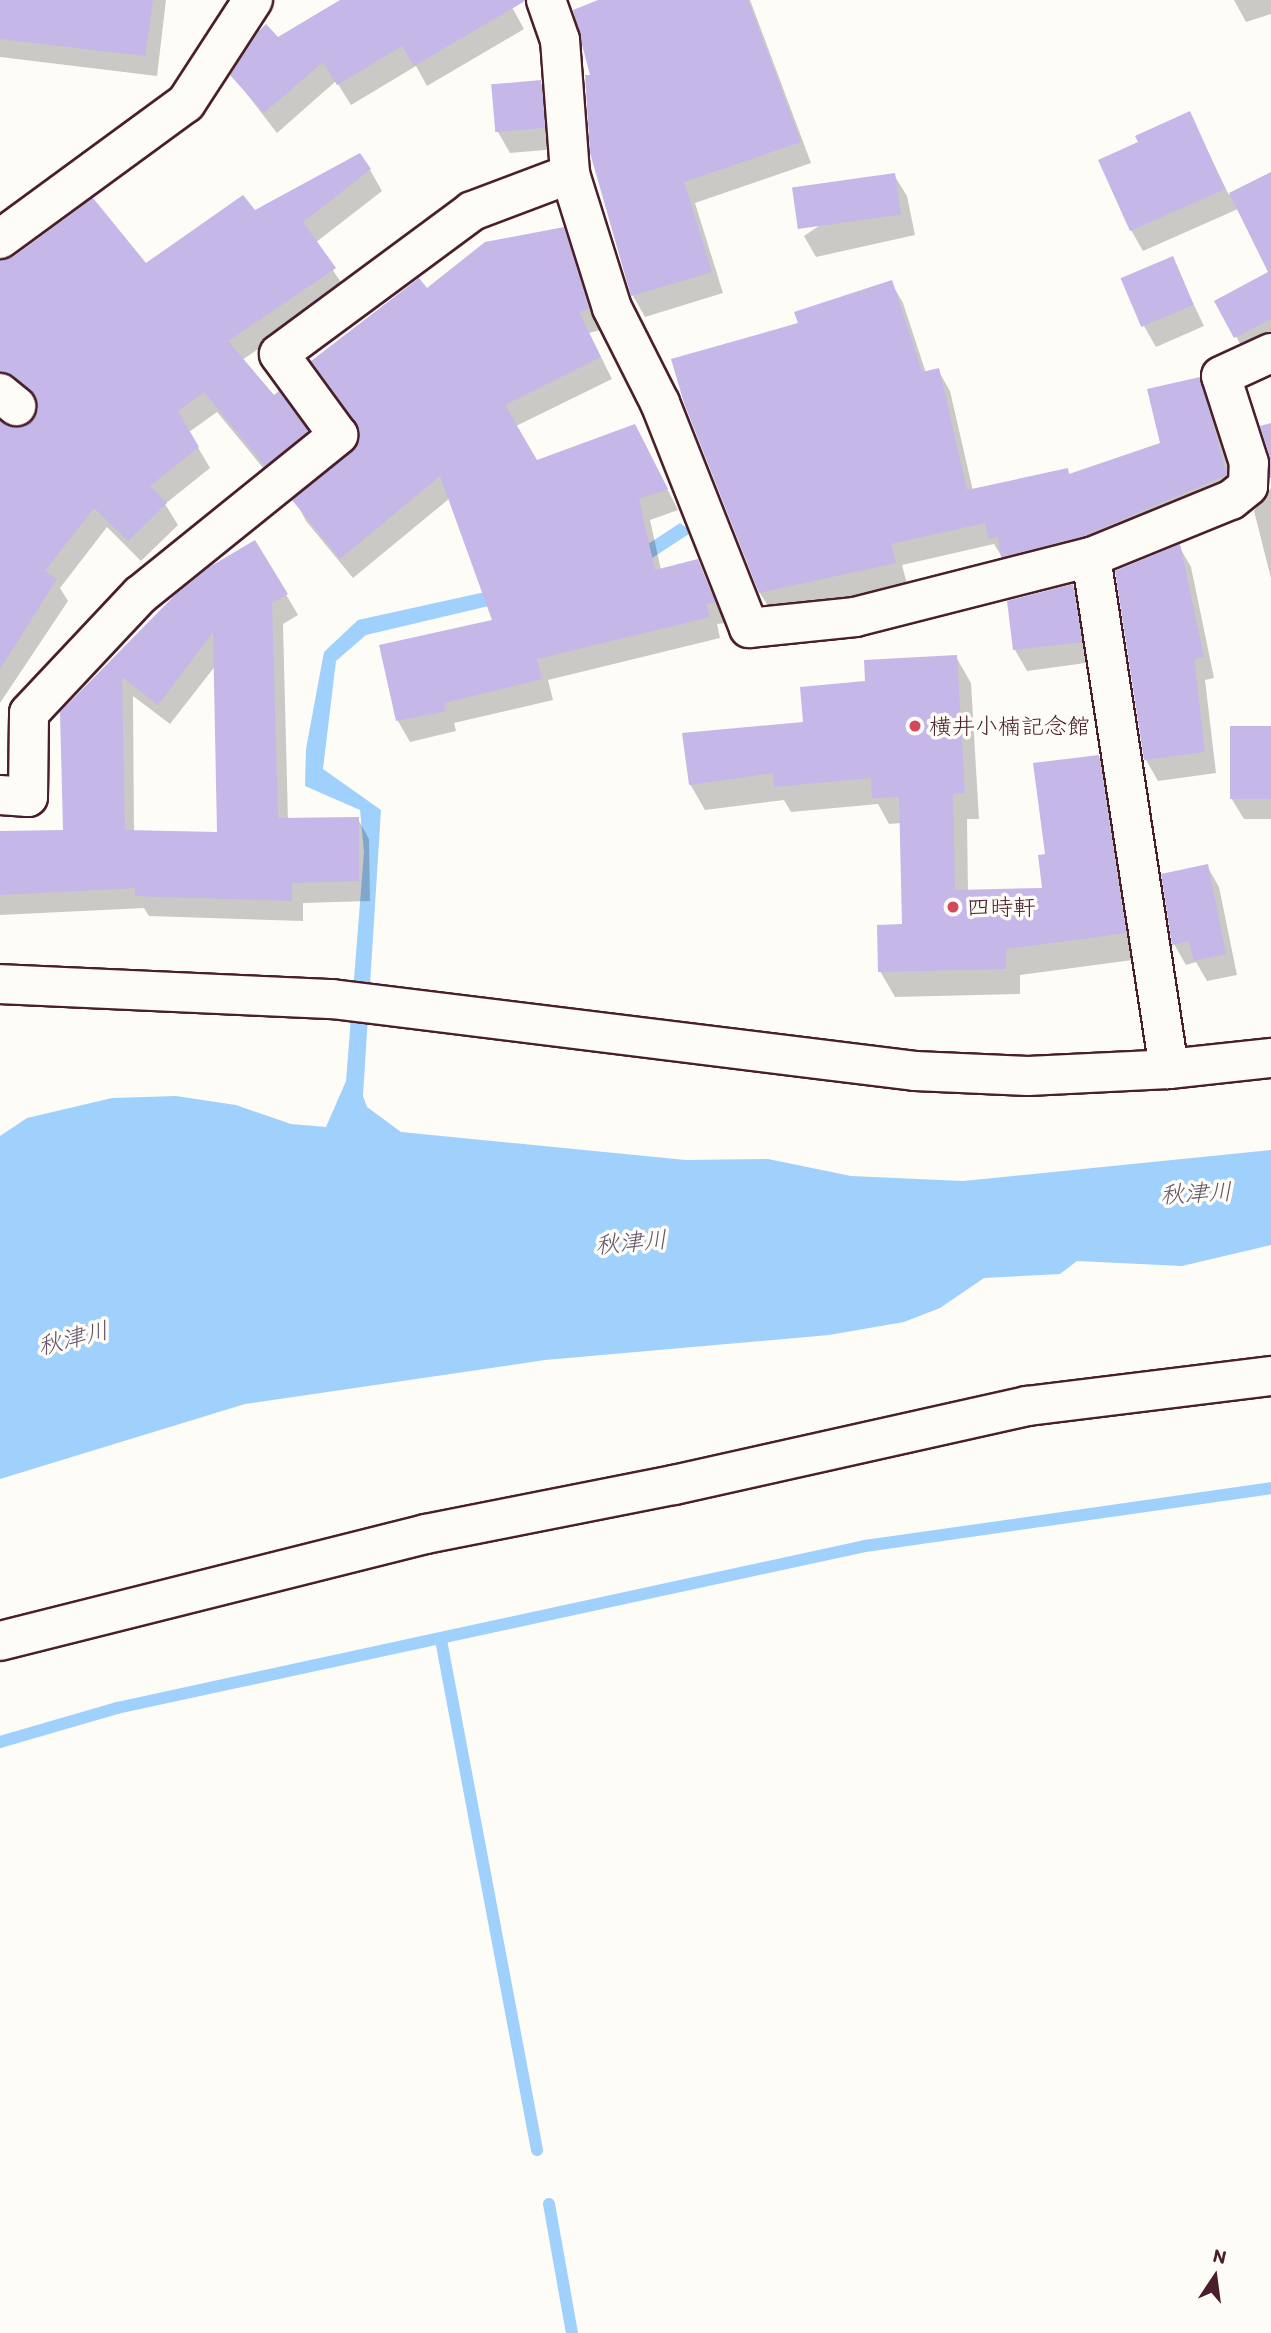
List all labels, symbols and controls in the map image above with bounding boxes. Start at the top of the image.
place label: 横井小楠記念館 [929,712,1090,740]
marker: 横井小楠記念館 [907,718,923,734]
place label: 四時軒 [967,893,1036,921]
marker: 四時軒 [945,899,961,915]
water label: 秋津川 [1159,1177,1233,1209]
water label: 秋津川 [594,1225,668,1259]
water label: 秋津川 [35,1315,111,1361]
north arrow [1180,2242,1250,2312]
text: N [1211,2243,1229,2269]

